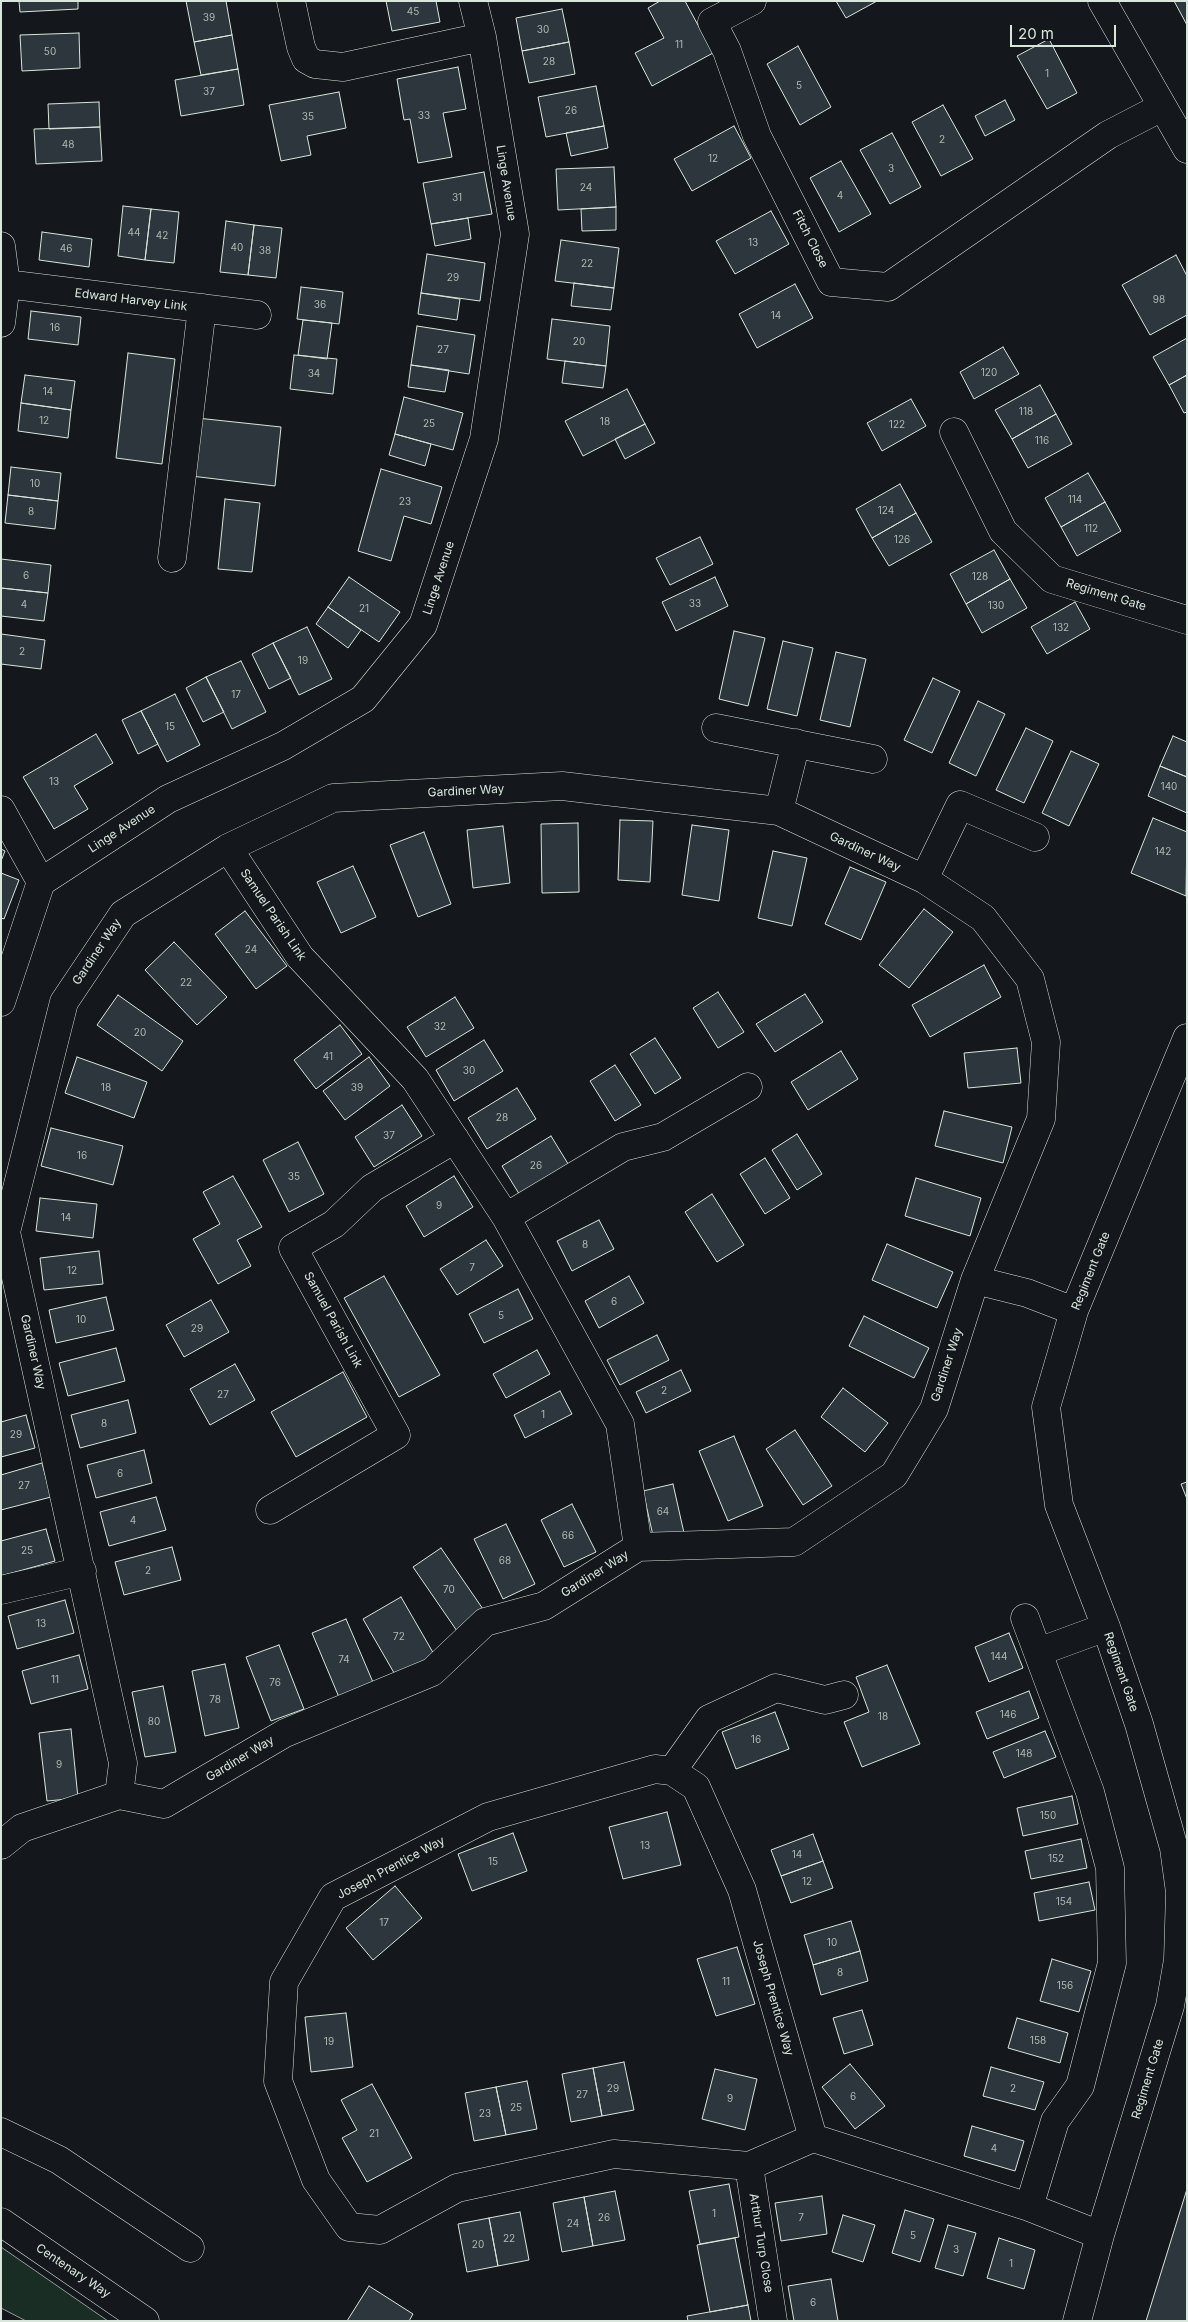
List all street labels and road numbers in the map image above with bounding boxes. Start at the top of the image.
street label: Linge Avenue [493,144,519,222]
street label: Fitch Close [789,208,831,270]
street label: Edward Harvey Link [74,286,188,314]
street label: Linge Avenue [420,539,458,617]
street label: Regiment Gate [1064,576,1148,614]
street label: Gardiner Way [427,782,505,800]
street label: Linge Avenue [86,802,158,856]
street label: Gardiner Way [827,829,903,875]
street label: Samuel Parish Link [237,866,309,964]
street label: Gardiner Way [70,916,124,988]
street label: Regiment Gate [1069,1230,1113,1312]
street label: Samuel Parish Link [301,1269,365,1371]
street label: Gardiner Way [17,1313,49,1391]
street label: Gardiner Way [928,1326,966,1404]
street label: Gardiner Way [559,1548,631,1600]
street label: Regiment Gate [1101,1630,1141,1714]
street label: Gardiner Way [203,1733,277,1785]
street label: Joseph Prentice Way [335,1834,447,1902]
street label: Joseph Prentice Way [750,1938,796,2058]
street label: Regiment Gate [1129,2037,1167,2121]
street label: Arthur Turp Close [746,2192,776,2294]
street label: Centenary Way [33,2241,113,2301]

